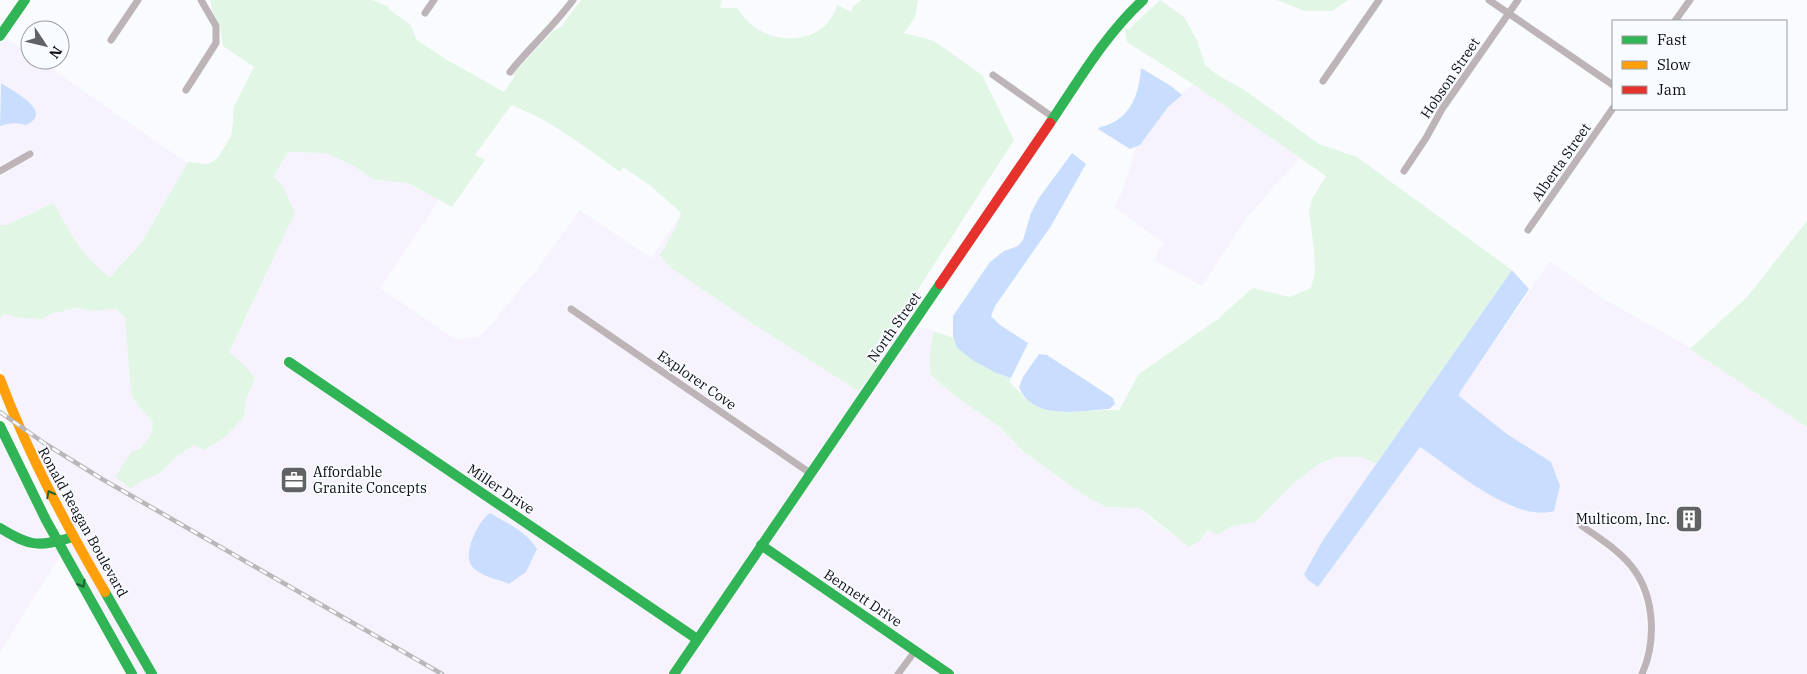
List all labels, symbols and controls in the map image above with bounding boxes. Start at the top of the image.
north arrow [20,20,70,70]
legend [1612,20,1787,110]
text: Fast [1657,30,1687,49]
street label: Hobson Street [1416,34,1484,122]
text: N [45,43,66,62]
text: Slow [1657,55,1691,74]
text: Jam [1657,80,1686,99]
street label: Alberta Street [1527,119,1595,205]
street label: North Street [863,288,925,365]
street label: Explorer Cove [654,346,740,414]
street label: Ronald Reagan Boulevard [34,444,132,601]
street label: Miller Drive [464,460,538,518]
place label: Affordable Granite Concepts [313,463,427,497]
office icon: Affordable Granite Concepts [279,465,309,495]
one-way arrow [46,490,56,499]
building icon: Multicom, Inc. [1674,504,1704,534]
place label: Multicom, Inc. [1576,510,1670,528]
street label: Bennett Drive [820,565,906,631]
one-way arrow [75,578,85,587]

